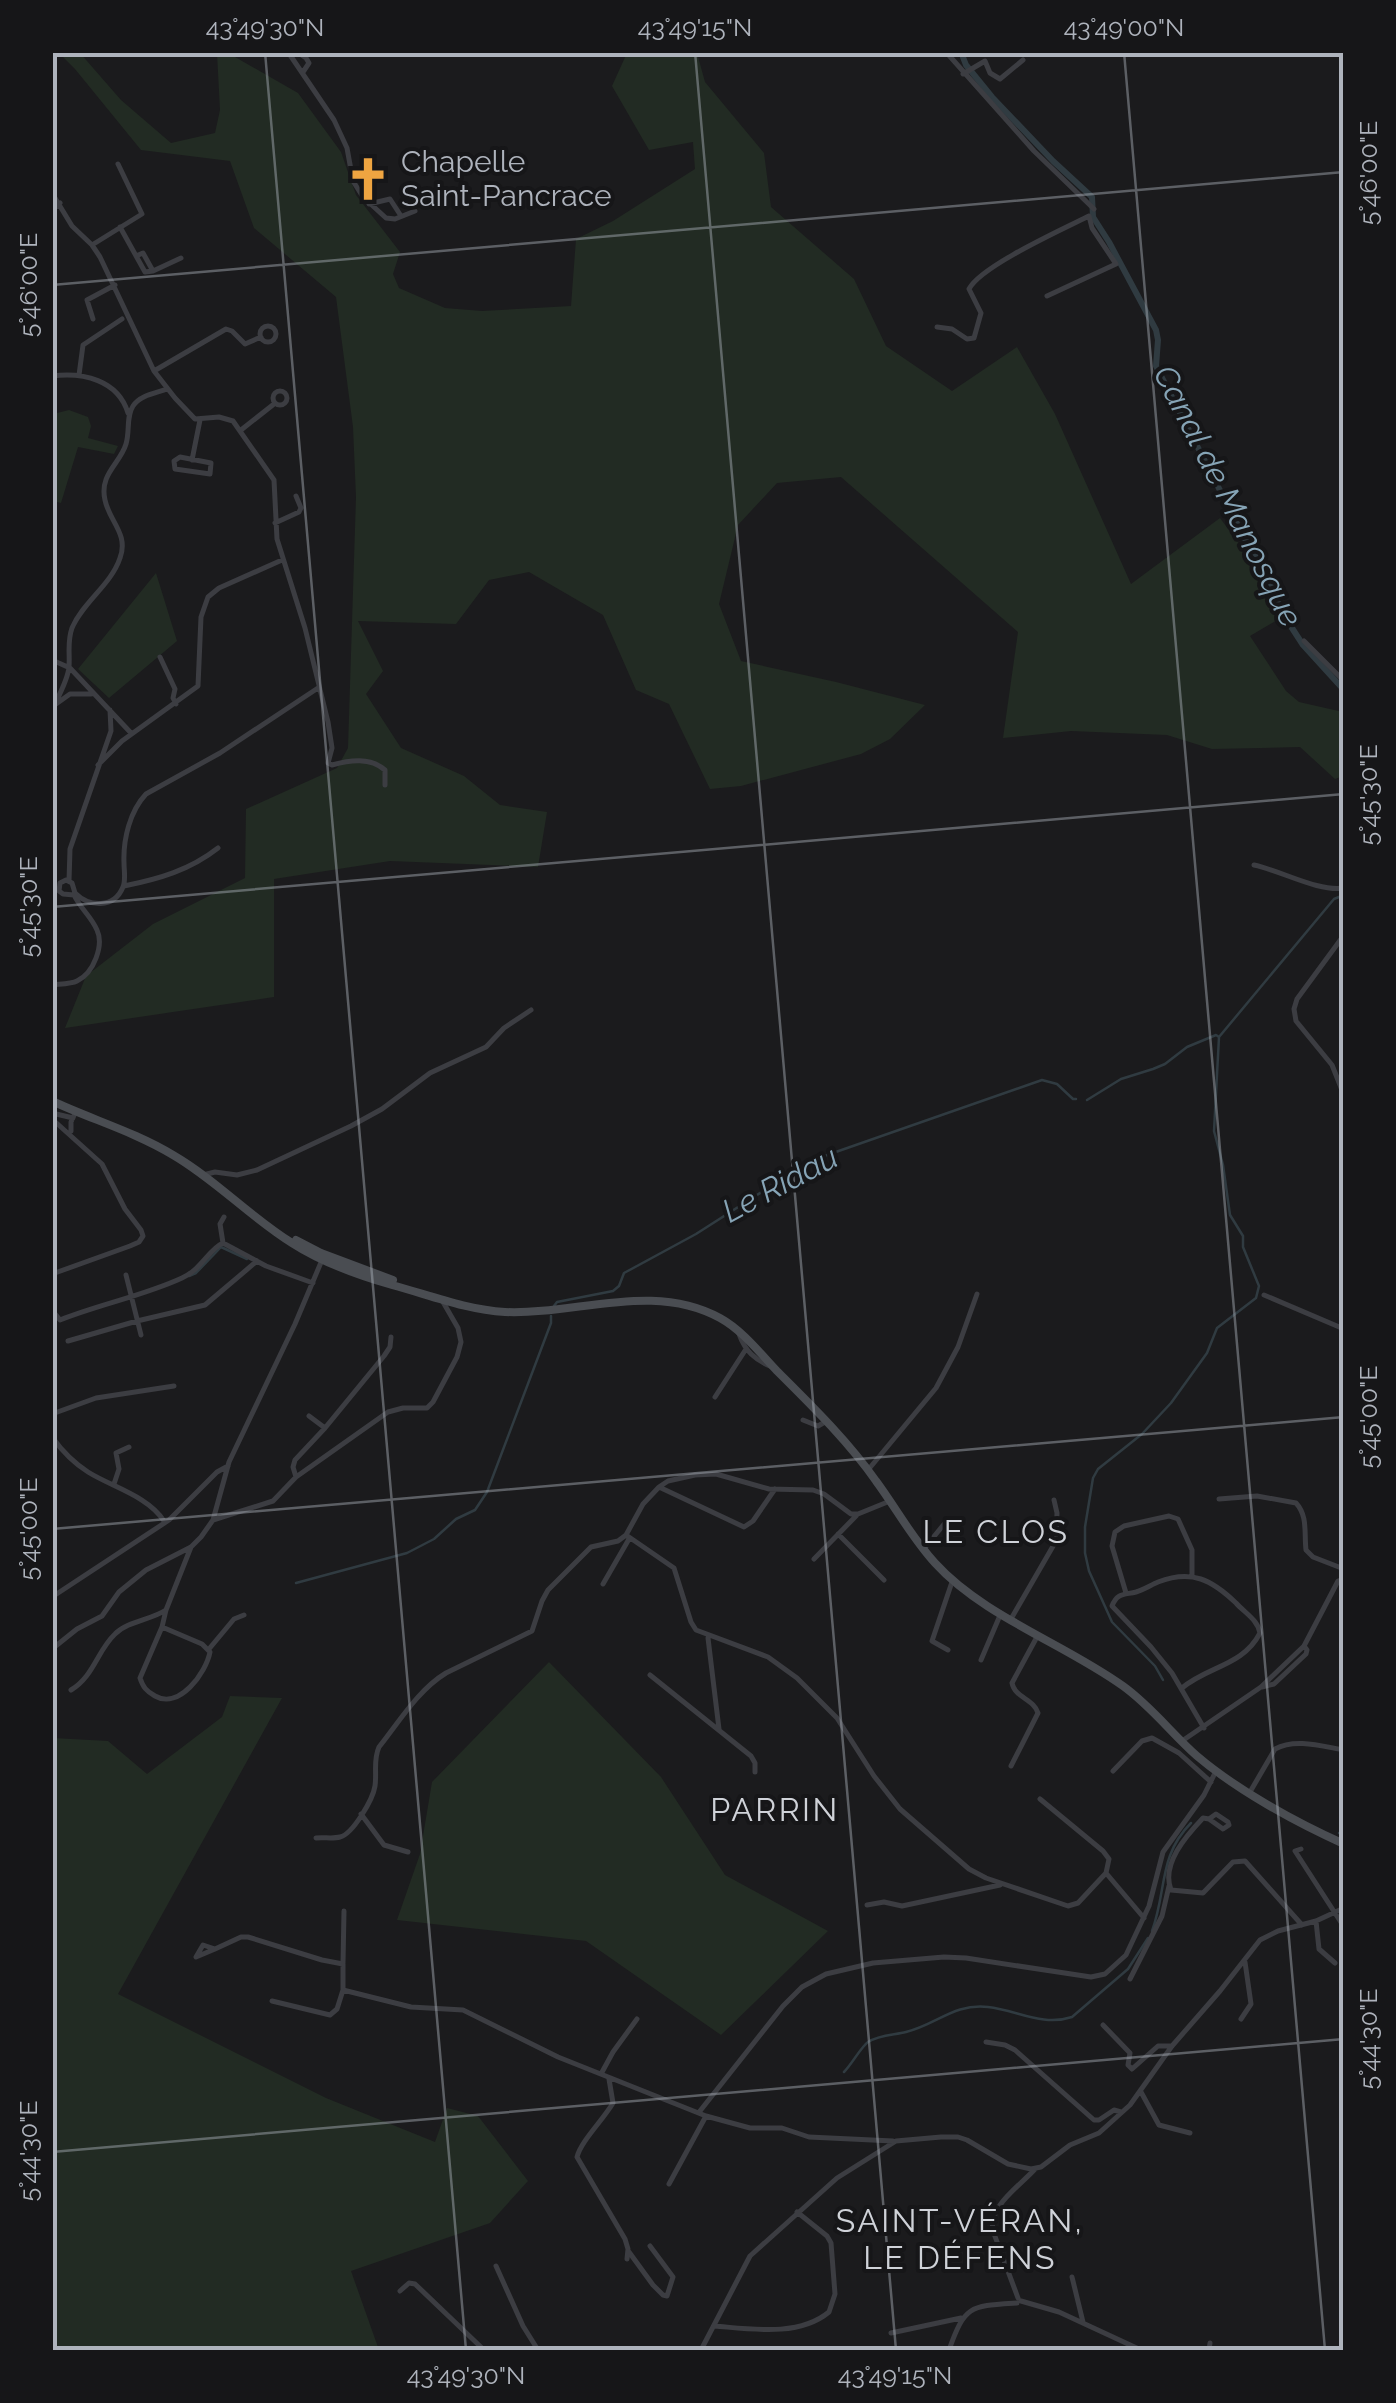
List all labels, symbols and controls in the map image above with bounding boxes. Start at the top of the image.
text: 43°49'30"N [206,12,324,42]
text: 43°49'15"N [638,12,752,42]
text: 43°49'00"N [1064,12,1184,42]
text: 5°46'00"E [1353,121,1383,225]
place label: Chapelle Saint-Pancrace [401,144,612,213]
church icon: Chapelle Saint-Pancrace [344,155,392,203]
text: 5°46'00"E [13,233,43,337]
water label: Canal de Manosque [1147,359,1310,633]
text: 5°45'30"E [1353,744,1383,846]
text: 5°45'30"E [13,856,43,958]
water label: Le Ridau [716,1138,844,1229]
text: 5°45'00"E [1353,1365,1383,1469]
text: 5°45'00"E [13,1477,43,1581]
district label: LE CLOS [923,1513,1069,1550]
district label: PARRIN [710,1791,840,1828]
text: 5°44'30"E [1353,1988,1383,2090]
text: 5°44'30"E [13,2100,43,2202]
district label: SAINT-VÉRAN, LE DÉFENS [836,2202,1084,2276]
text: 43°49'30"N [407,2360,525,2390]
text: 43°49'15"N [838,2360,952,2390]

